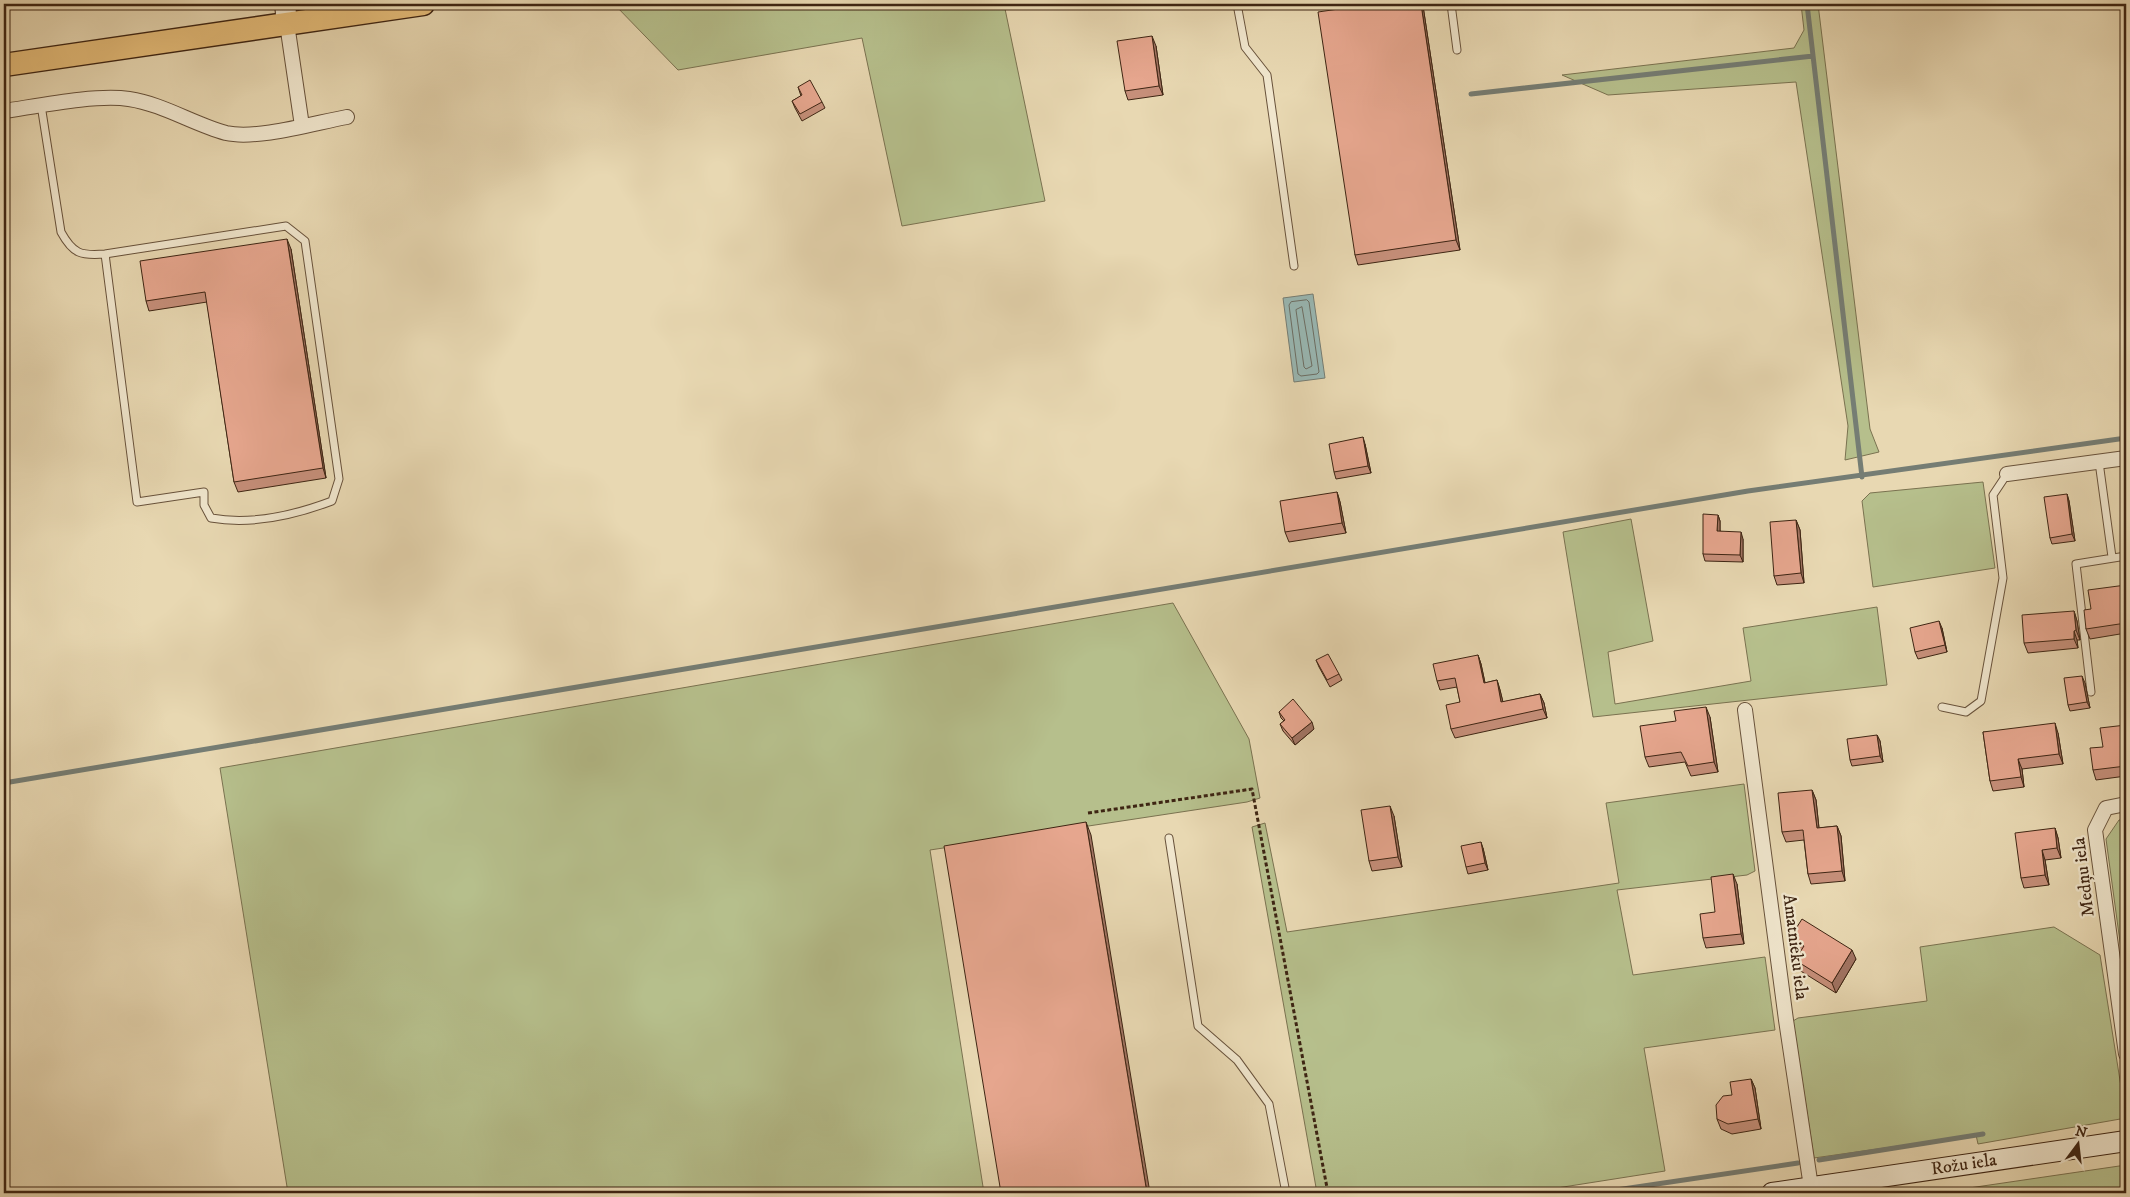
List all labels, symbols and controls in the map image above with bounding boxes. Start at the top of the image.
street label: Medņu iela [2068,836,2100,918]
street label: Amatnieku iela [1778,893,1812,1002]
north arrow [2052,1120,2102,1170]
text: N [2073,1122,2089,1143]
street label: Rožu iela [1930,1149,1999,1180]

